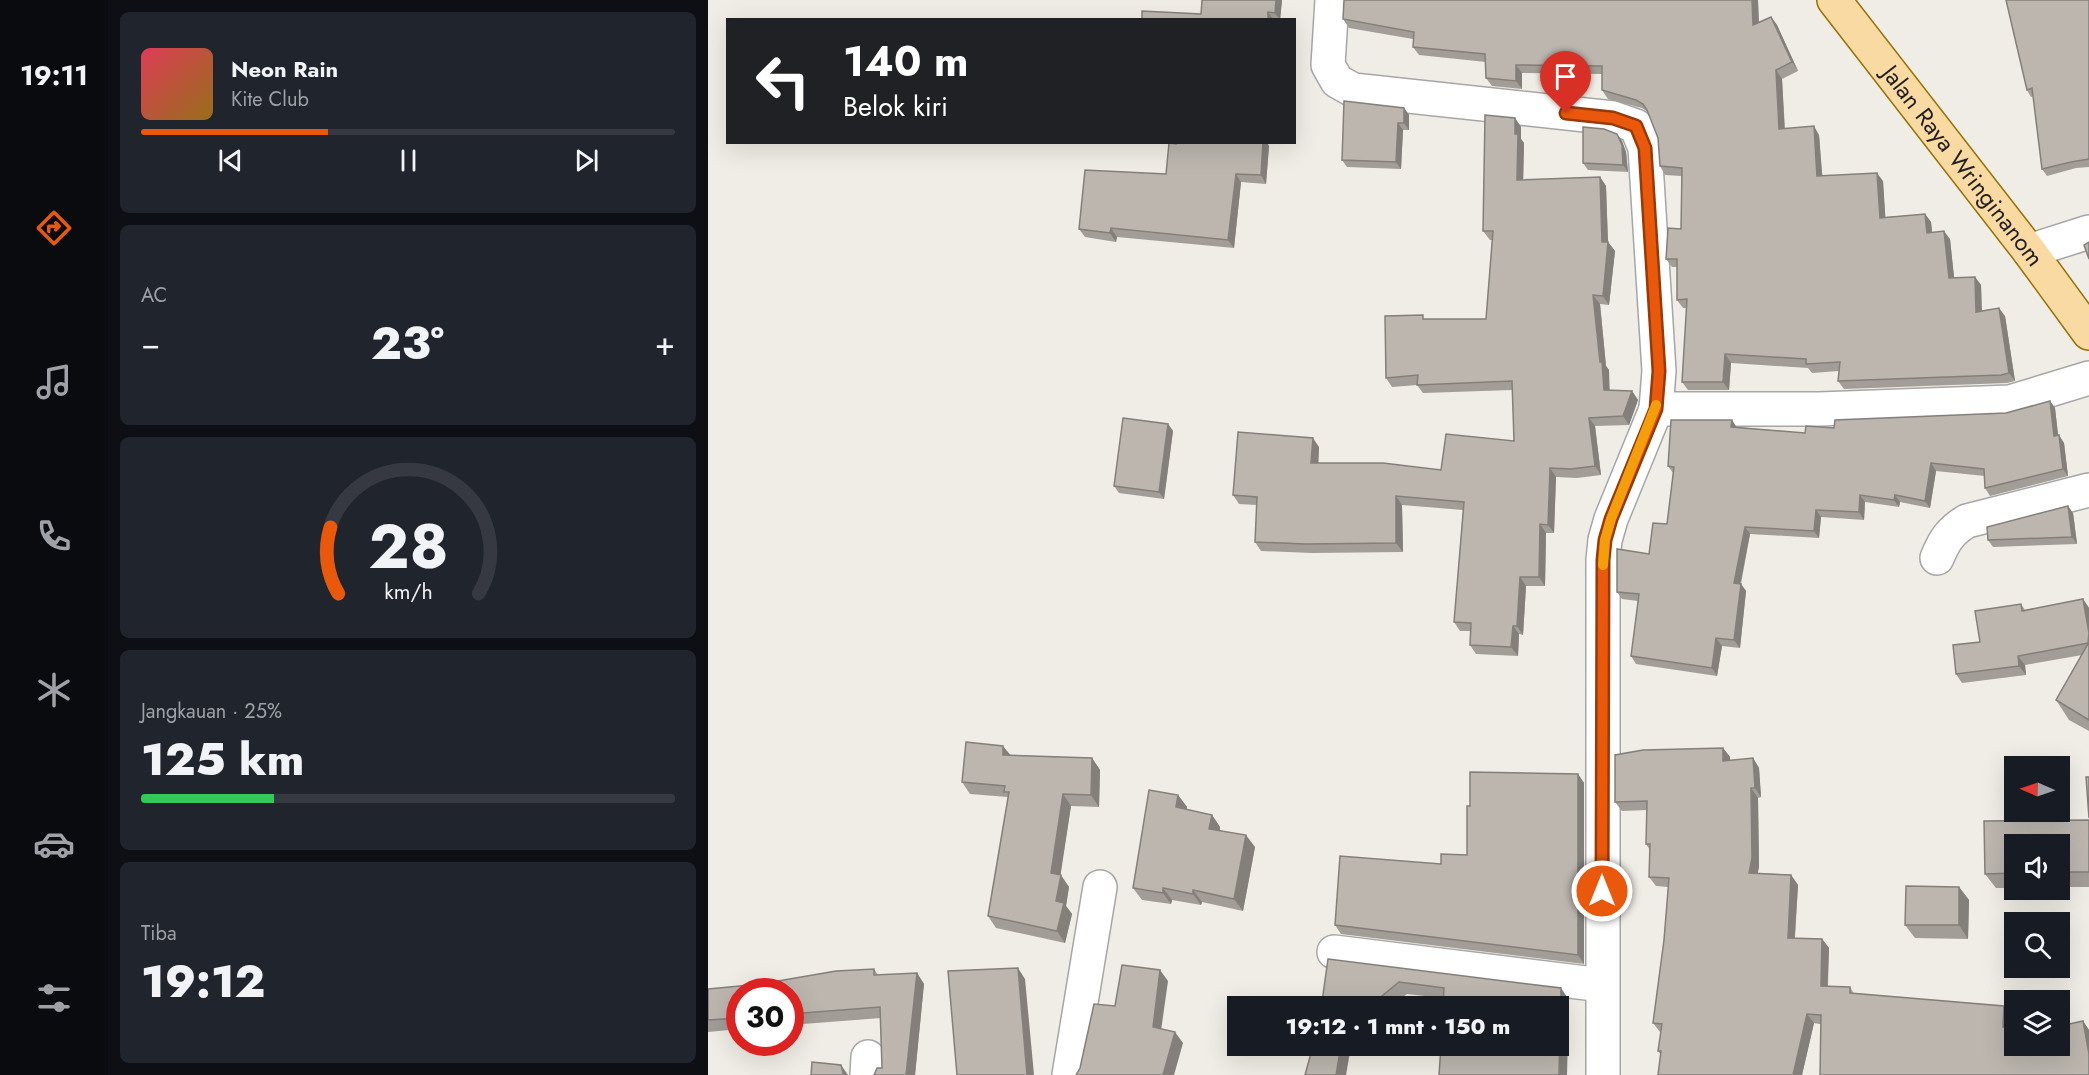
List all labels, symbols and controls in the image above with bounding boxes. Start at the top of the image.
text: 140 m [843,31,969,92]
icon: left [744,42,822,120]
pin [1540,51,1591,113]
text: Neon Rain [231,53,338,85]
street label: Jalan Raya Wringinanom [1872,55,2053,273]
text: 19:11 [20,56,88,95]
icon: arrive [1549,60,1582,93]
text: Kite Club [231,85,309,114]
text: Belok kiri [843,87,948,126]
icon: previous [214,144,247,177]
icon: pause [392,144,425,177]
icon: next [570,144,603,177]
icon: directions [33,207,75,249]
text: AC [141,281,167,310]
text: 23° [371,311,444,376]
text: − [141,320,160,367]
text: + [655,320,675,367]
icon: music [33,361,75,403]
text: 28 [368,502,448,592]
icon: phone [33,515,75,557]
text: km/h [384,577,432,608]
icon: climate [33,669,75,711]
text: Jangkauan · 25% [141,697,282,726]
text: 125 km [141,727,304,792]
north arrow [2004,756,2070,822]
map controls [2004,756,2070,1056]
icon: car [33,823,75,865]
button: sound [2004,834,2070,900]
position arrow [1570,859,1634,923]
button: search [2004,912,2070,978]
text: Tiba [141,919,177,948]
text: 19:12 [141,949,265,1014]
icon: filters [33,977,75,1019]
speed limit sign: 30 [726,978,804,1056]
button: layers [2004,990,2070,1056]
text: 19:12 · 1 mnt · 150 m [1286,1010,1510,1042]

